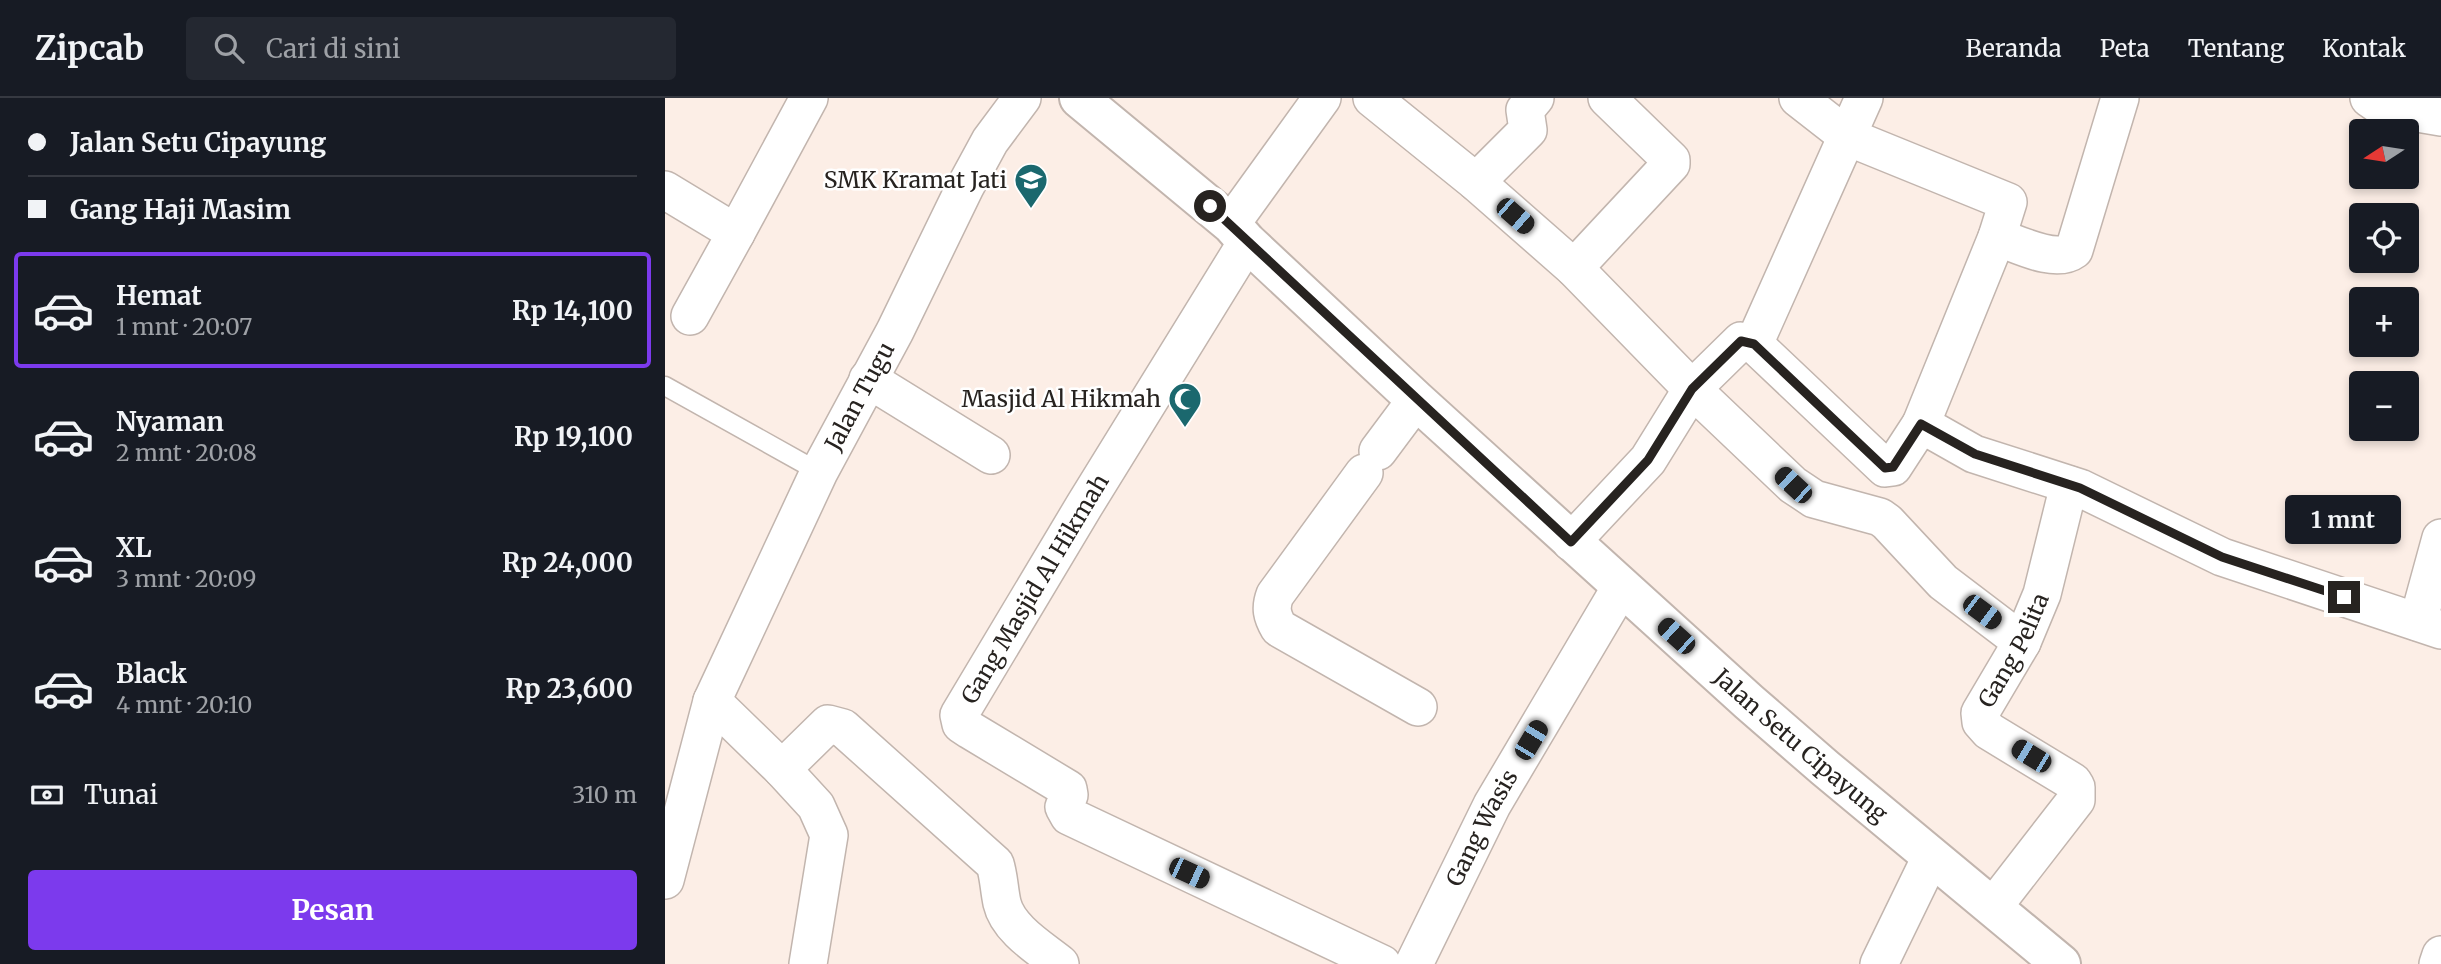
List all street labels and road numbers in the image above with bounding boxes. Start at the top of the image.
street label: Jalan Tugu [818,337,900,456]
street label: Gang Masjid Al Hikmah [954,469,1115,709]
street label: Gang Pelita [1972,589,2055,713]
street label: Jalan Setu Cipayung [1707,662,1894,828]
street label: Gang Wasis [1439,764,1524,891]

